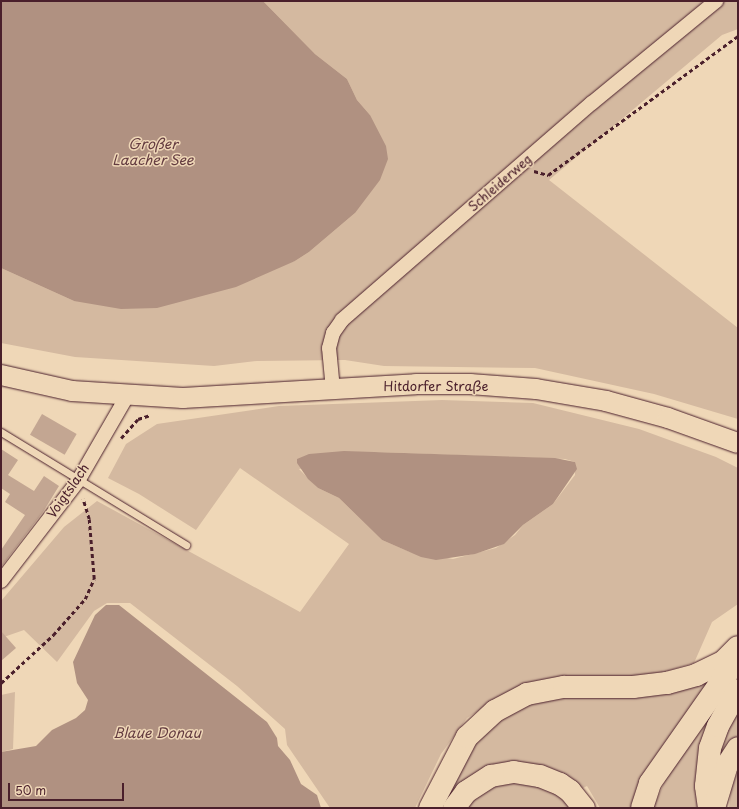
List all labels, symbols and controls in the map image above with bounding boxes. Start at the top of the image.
water label: Großer Laacher See [112,136,194,168]
street label: Schleiderweg [465,151,535,215]
street label: Hitdorfer Straße [384,378,488,394]
street label: Voigtslach [44,461,92,521]
water label: Blaue Donau [113,725,201,741]
scale bar [10,775,126,801]
text: 50 m [15,781,46,799]

